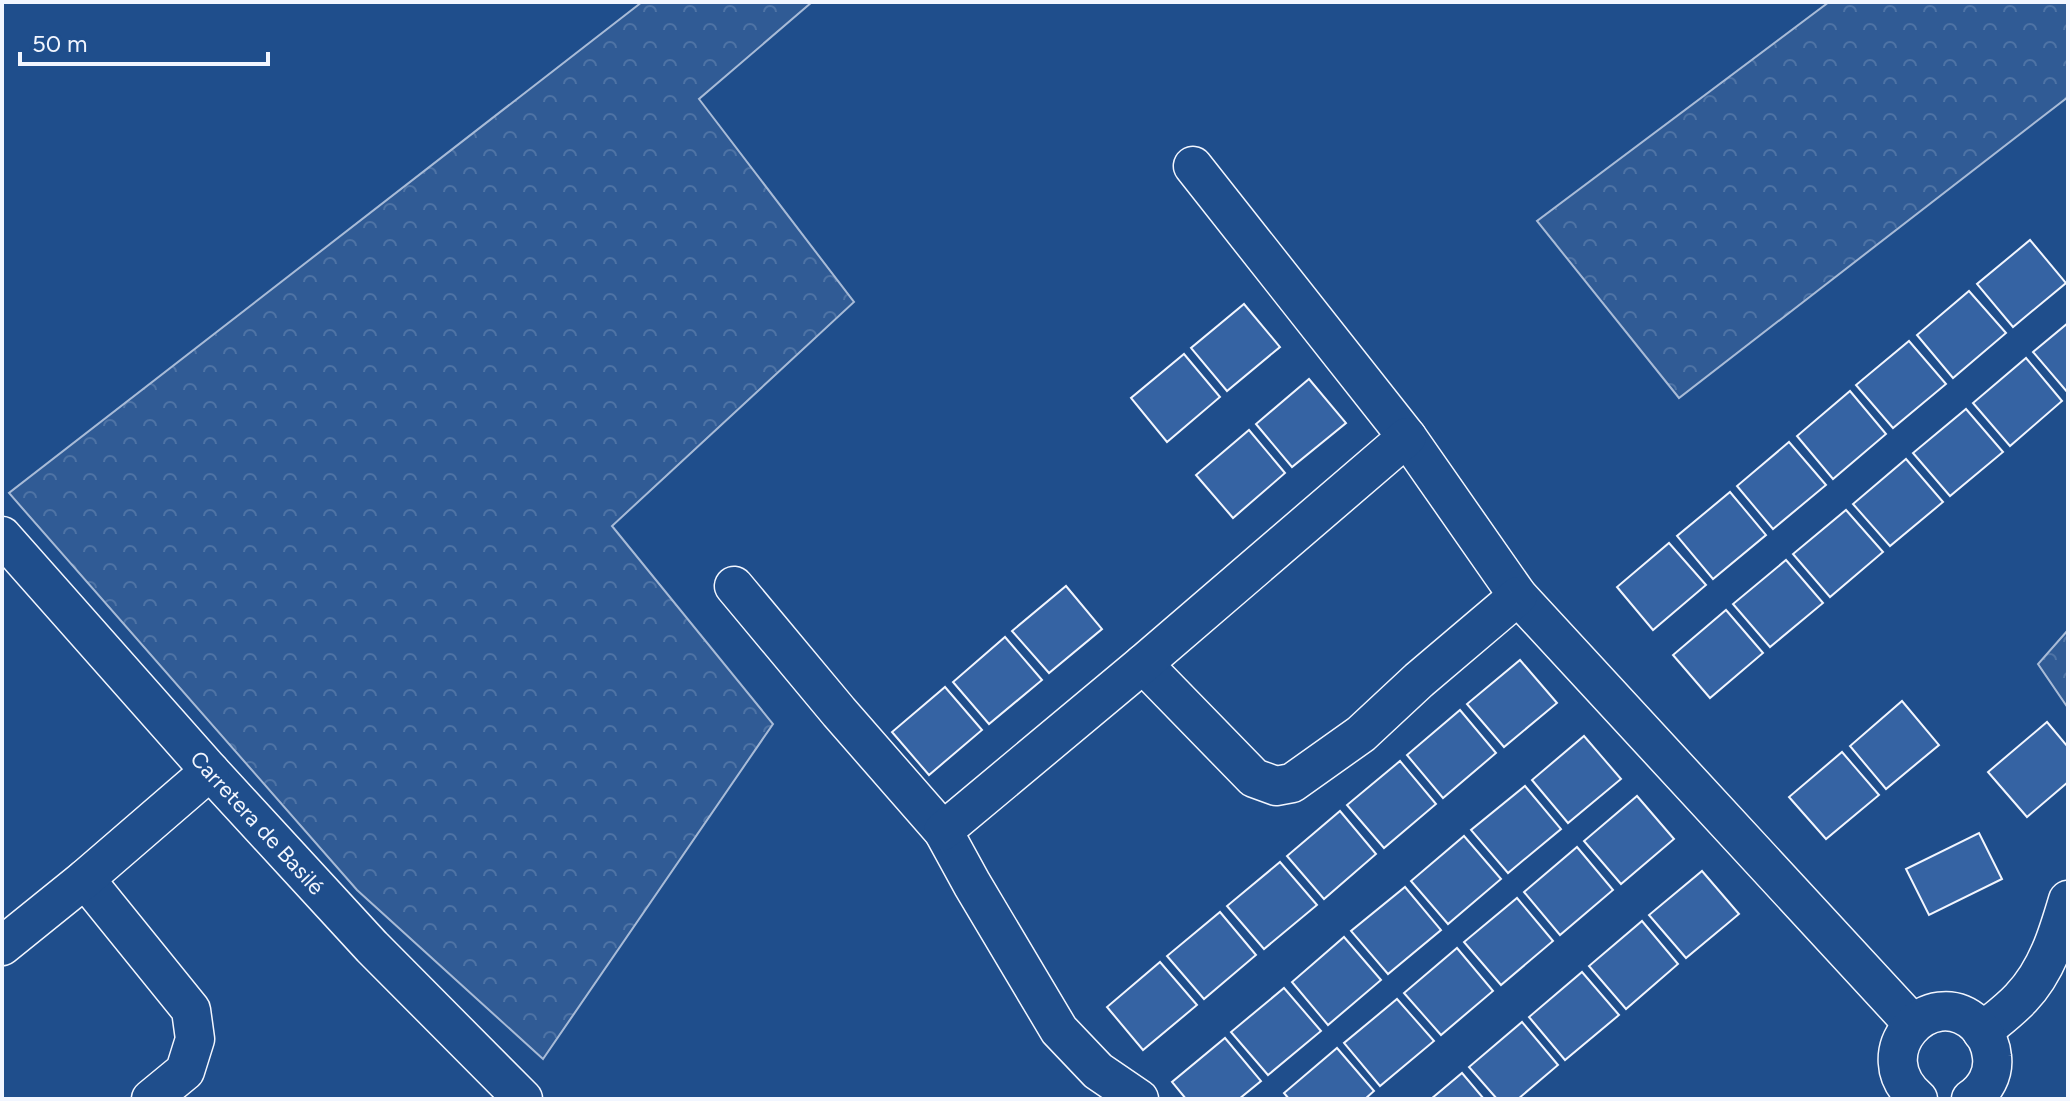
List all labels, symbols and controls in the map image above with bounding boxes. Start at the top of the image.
scale bar [20,16,268,66]
text: 50 m [32,29,88,58]
street label: Carretera de Basilé [185,745,330,900]

